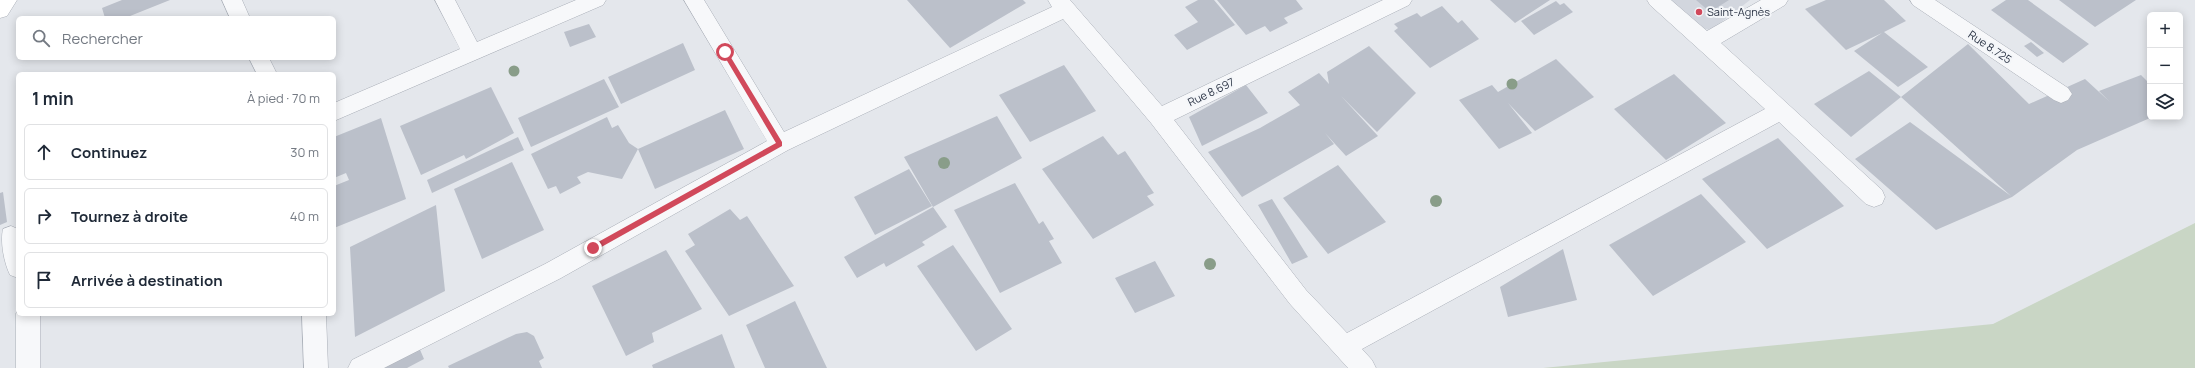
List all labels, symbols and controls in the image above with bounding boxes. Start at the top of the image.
place label: Saint-Agnès [1707,4,1770,19]
marker: Saint-Agnès [1694,7,1704,17]
map controls [2147,12,2183,120]
button: + [2147,12,2183,48]
search box [16,16,336,60]
icon: search [30,27,52,49]
street label: Rue 8.725 [1966,27,2015,67]
text: Rechercher [62,28,143,49]
route start [716,43,734,61]
button: − [2147,48,2183,84]
street label: Rue 8.697 [1185,74,1237,109]
button: layers [2147,84,2183,120]
text: 1 min [32,87,74,110]
text: À pied · 70 m [247,89,320,107]
icon: ahead [33,141,55,163]
text: Continuez [71,142,147,163]
text: 30 m [290,143,319,161]
icon: right [33,205,55,227]
text: Tournez à droite [71,206,188,227]
text: 40 m [290,207,319,225]
route end [584,239,602,257]
icon: arrive [33,269,55,291]
text: Arrivée à destination [71,270,223,291]

